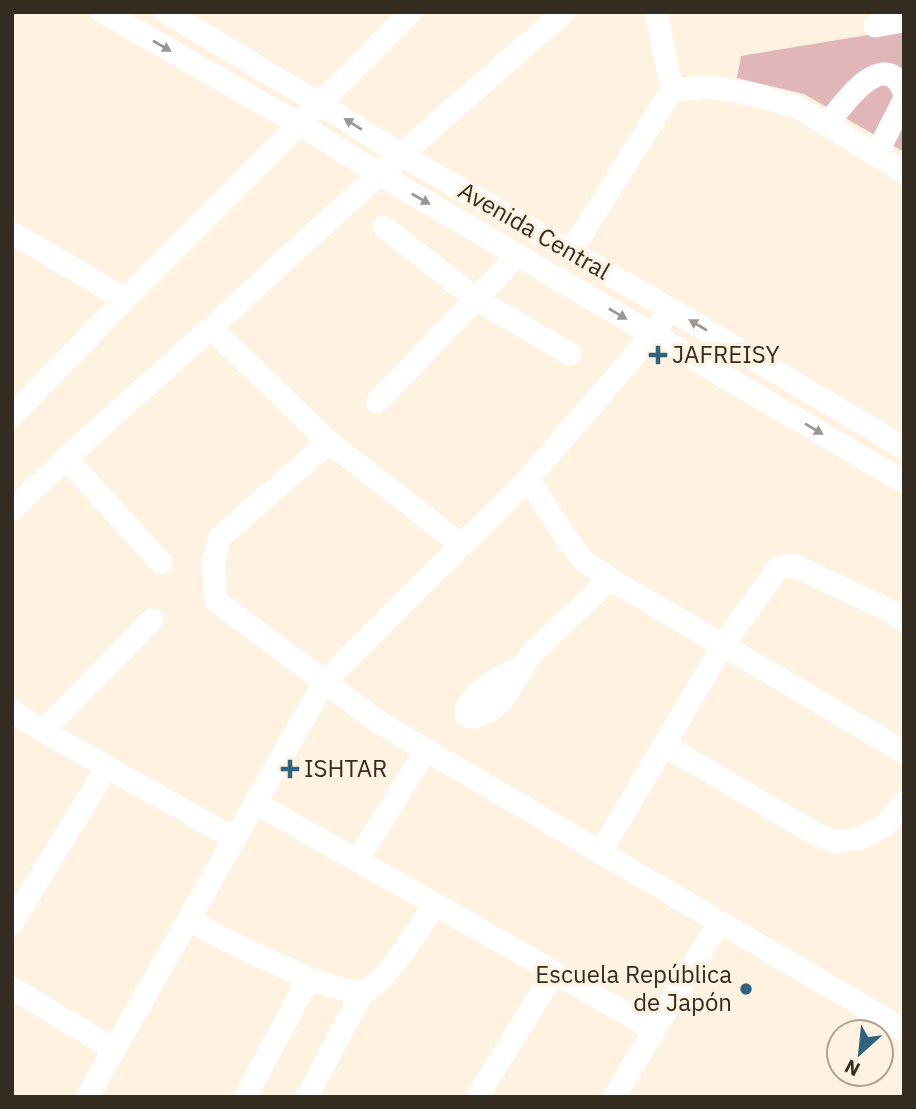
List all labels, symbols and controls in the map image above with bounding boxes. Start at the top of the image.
one-way arrow [152,40,172,52]
one-way arrow [343,118,363,131]
street label: Avenida Central [453,174,616,286]
one-way arrow [412,192,431,205]
one-way arrow [608,307,627,320]
one-way arrow [688,319,707,331]
place label: JAFREISY [672,338,780,370]
marker: JAFREISY [650,347,666,363]
one-way arrow [804,423,823,435]
place label: ISHTAR [304,752,387,784]
marker: ISHTAR [282,761,298,777]
place label: Escuela República de Japón [535,958,732,1018]
marker: Escuela República de Japón [738,981,754,997]
north arrow [825,1018,895,1088]
text: N [841,1054,864,1082]

